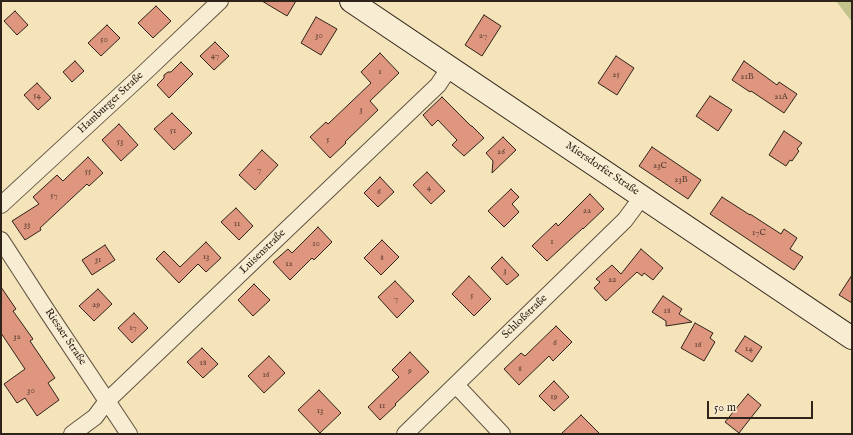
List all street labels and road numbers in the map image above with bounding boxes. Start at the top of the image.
street label: Hamburger Straße [76,69,146,137]
street label: Miersdorfer Straße [563,139,641,199]
street label: Luisenstraße [237,227,289,277]
street label: Schloßstraße [500,292,550,342]
street label: Riesaer Straße [41,306,89,368]

